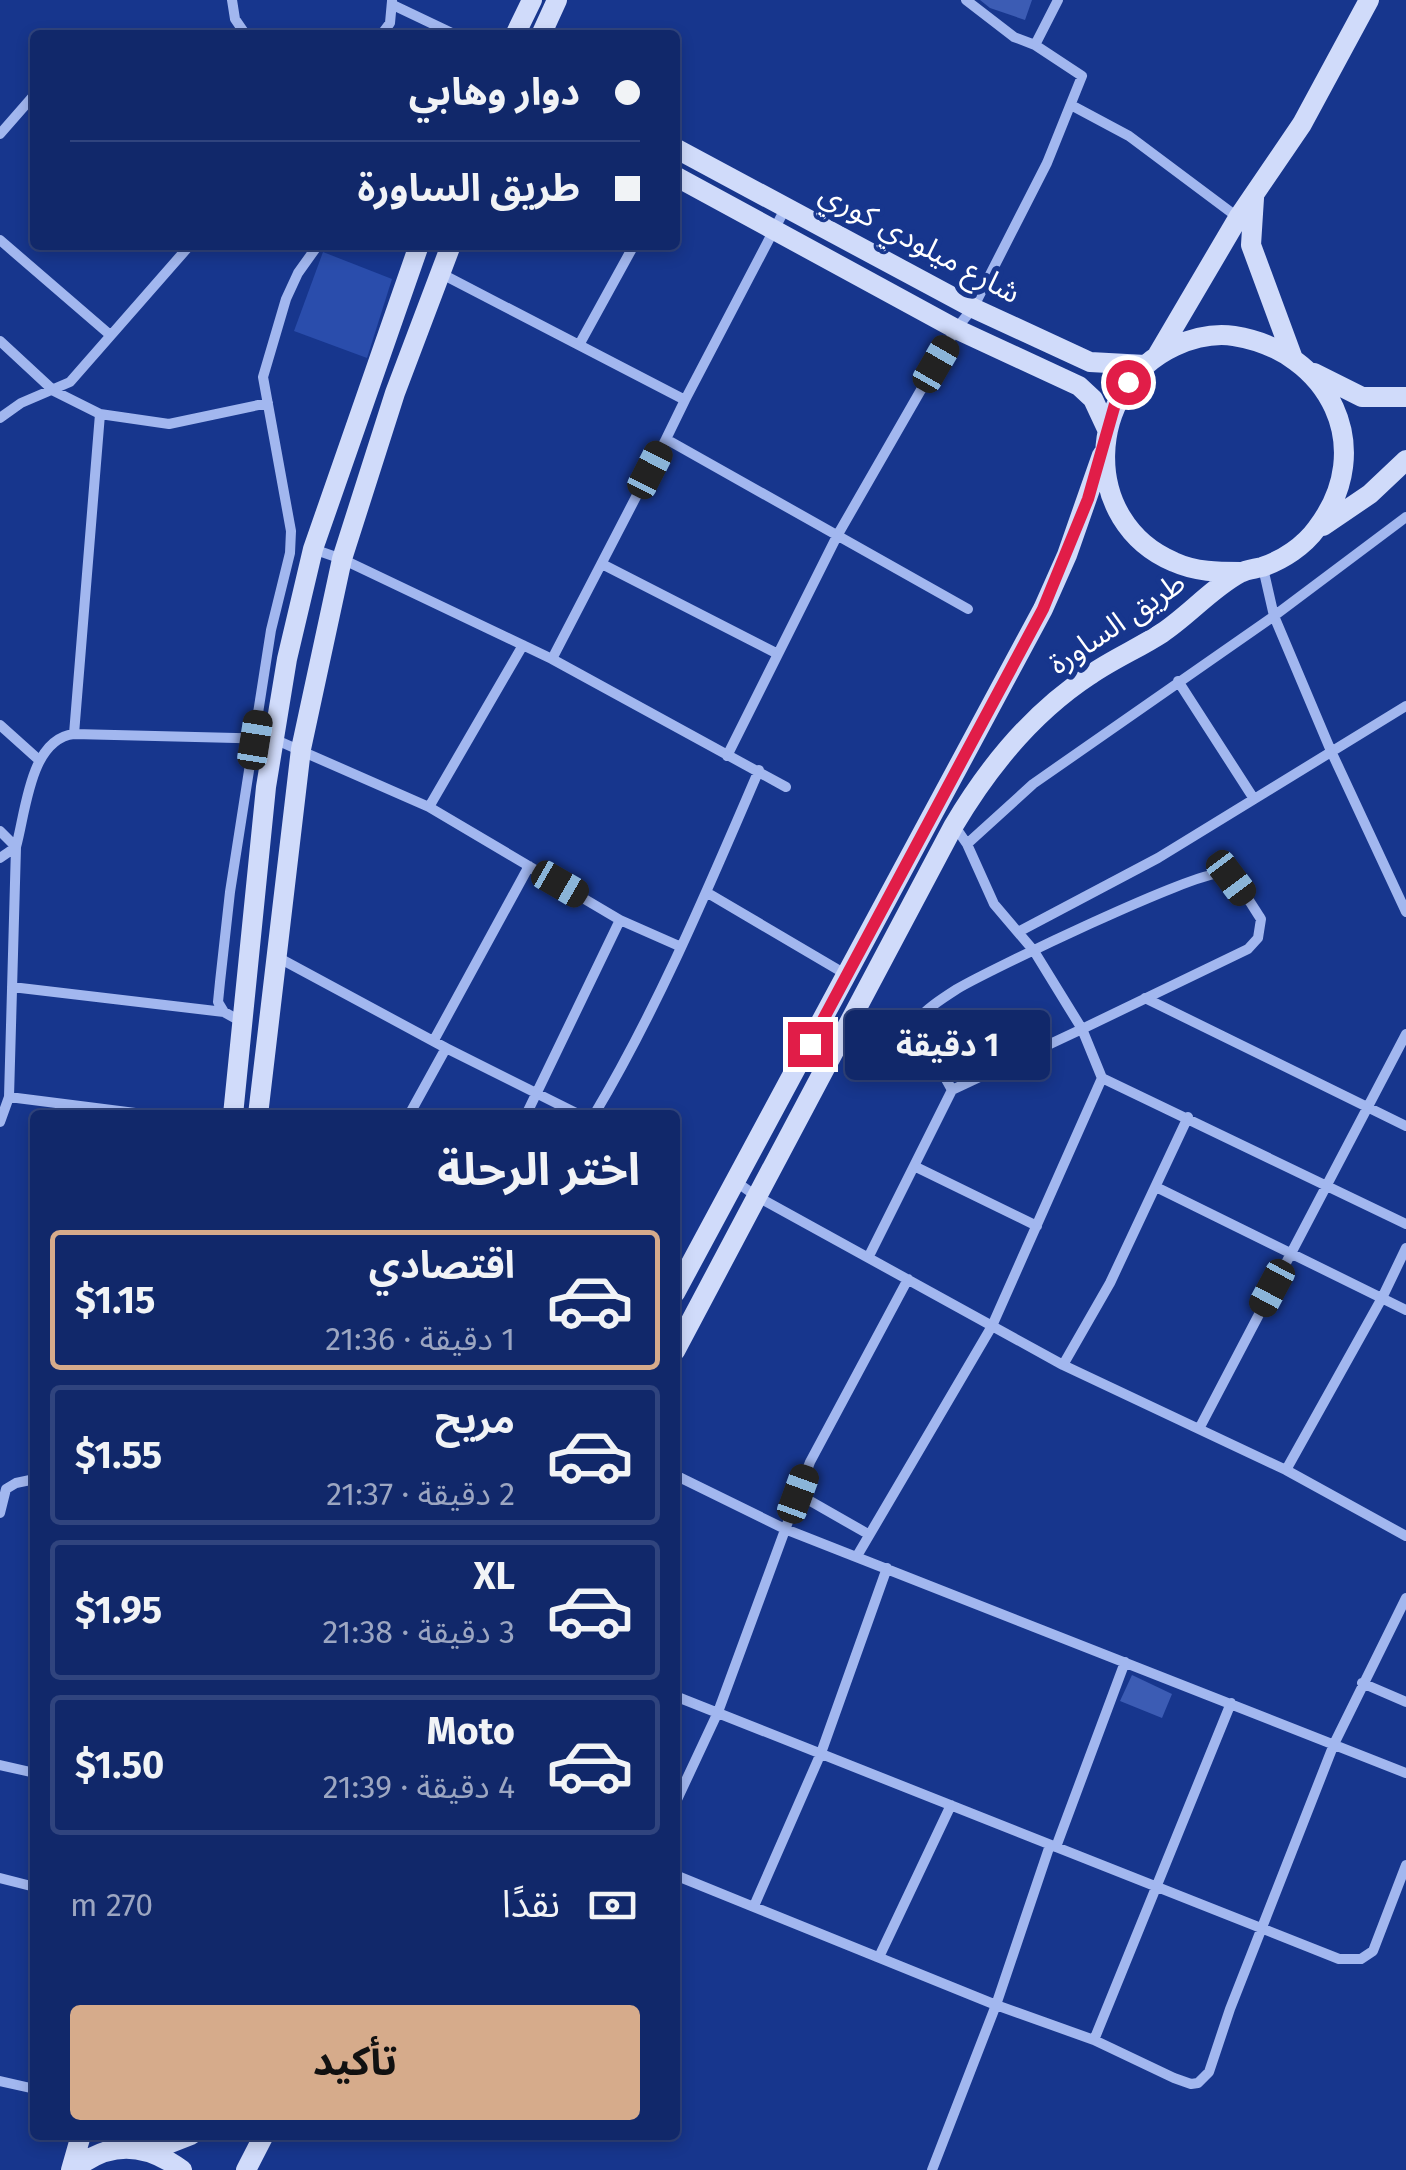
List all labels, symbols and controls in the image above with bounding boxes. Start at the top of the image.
text: دوار وهابي [409,69,580,115]
text: طريق الساورة [358,165,580,211]
street label: شارع ميلودي كوري [811,175,1026,315]
car [908,331,964,397]
route start [1106,360,1151,405]
car [623,436,677,504]
street label: طريق الساورة [1042,564,1192,682]
car [235,708,275,772]
car [1201,845,1261,911]
car [527,856,593,912]
callout: 1 دقيقة [845,1009,1050,1079]
route end [788,1022,833,1067]
text: 1 دقيقة [896,1026,999,1064]
text: اختر الرحلة [437,1143,640,1197]
text: اقتصادي [369,1242,515,1288]
car [1245,1254,1299,1322]
icon: car [545,1255,635,1345]
text: $1.15 [75,1277,155,1323]
text: 1 دقيقة · 21:36 [325,1320,515,1358]
text: مريح [435,1397,515,1443]
icon: car [545,1410,635,1500]
text: $1.55 [75,1432,162,1478]
car [774,1461,822,1527]
text: 2 دقيقة · 21:37 [326,1475,515,1513]
text: XL [473,1553,515,1599]
icon: car [545,1565,635,1655]
text: $1.95 [75,1587,162,1633]
text: 3 دقيقة · 21:38 [323,1613,515,1651]
text: Moto [427,1708,515,1754]
icon: car [545,1720,635,1810]
text: $1.50 [75,1742,164,1788]
text: 4 دقيقة · 21:39 [323,1768,515,1806]
icon: cash [585,1878,640,1933]
text: نقدًا [502,1881,560,1927]
text: 270 m [70,1886,153,1924]
button: تأكيد [70,2005,640,2120]

